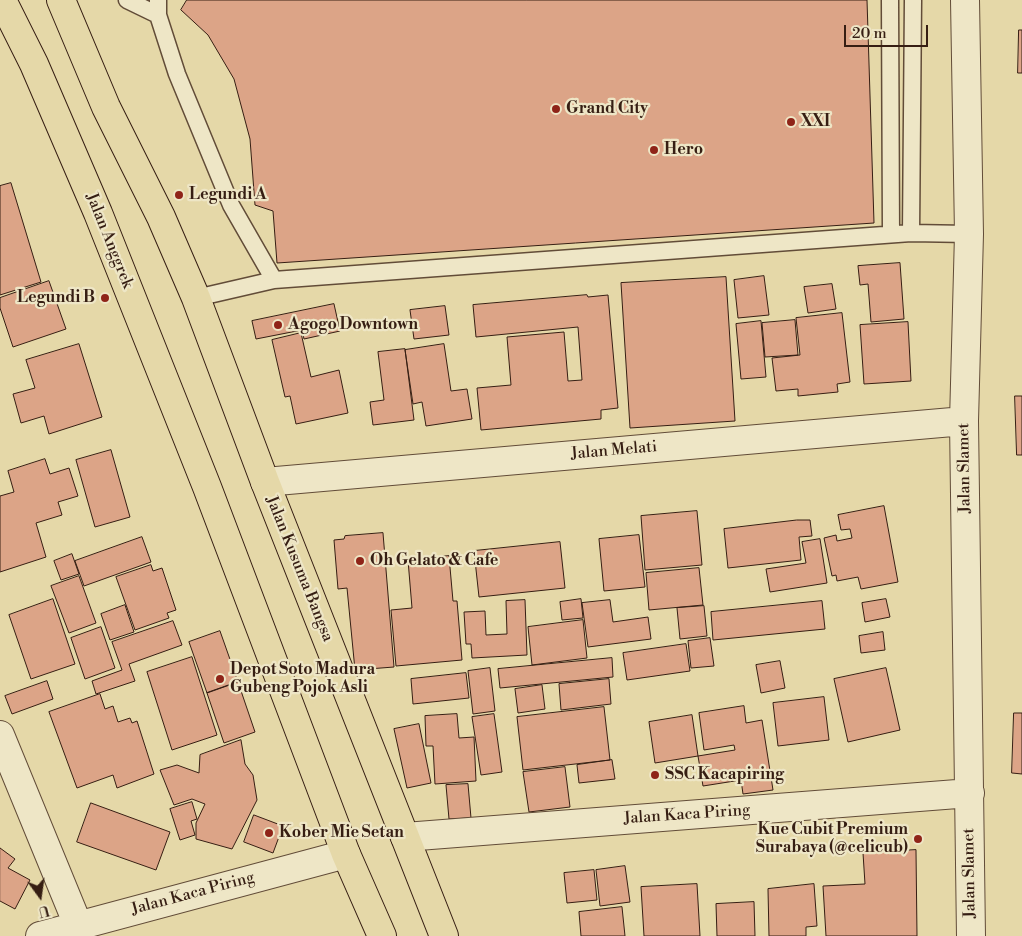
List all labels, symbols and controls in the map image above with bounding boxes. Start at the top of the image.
scale bar [847,15,931,47]
text: 20 m [852,24,887,43]
place label: Grand City [566,99,648,119]
marker: Grand City [550,103,562,115]
place label: XXI [801,112,830,132]
marker: XXI [785,116,797,128]
place label: Hero [664,140,703,160]
marker: Hero [648,144,660,156]
place label: Legundi A [189,185,266,205]
marker: Legundi A [173,189,185,201]
street label: Jalan Anggrek [81,190,137,292]
place label: Legundi B [17,288,95,308]
marker: Legundi B [99,292,111,304]
place label: Agogo Downtown [288,315,418,335]
marker: Agogo Downtown [272,319,284,331]
street label: Jalan Slamet [955,423,975,513]
street label: Jalan Melati [570,438,658,464]
street label: Jalan Kusuma Bangsa [261,493,337,645]
place label: Oh Gelato & Cafe [370,551,498,571]
marker: Oh Gelato & Cafe [354,555,366,567]
place label: Depot Soto Madura Gubeng Pojok Asli [230,660,375,698]
marker: Depot Soto Madura Gubeng Pojok Asli [214,673,226,685]
place label: SSC Kacapiring [665,765,784,785]
marker: SSC Kacapiring [649,769,661,781]
street label: Jalan Kaca Piring [623,801,751,829]
place label: Kue Cubit Premium Surabaya (@celicub) [756,820,908,858]
place label: Kober Mie Setan [279,823,404,843]
marker: Kober Mie Setan [263,827,275,839]
street label: Jalan Slamet [960,828,980,918]
marker: Kue Cubit Premium Surabaya (@celicub) [912,833,924,845]
street label: Jalan Kaca Piring [129,868,257,920]
north arrow [15,871,65,921]
text: U [36,901,51,921]

